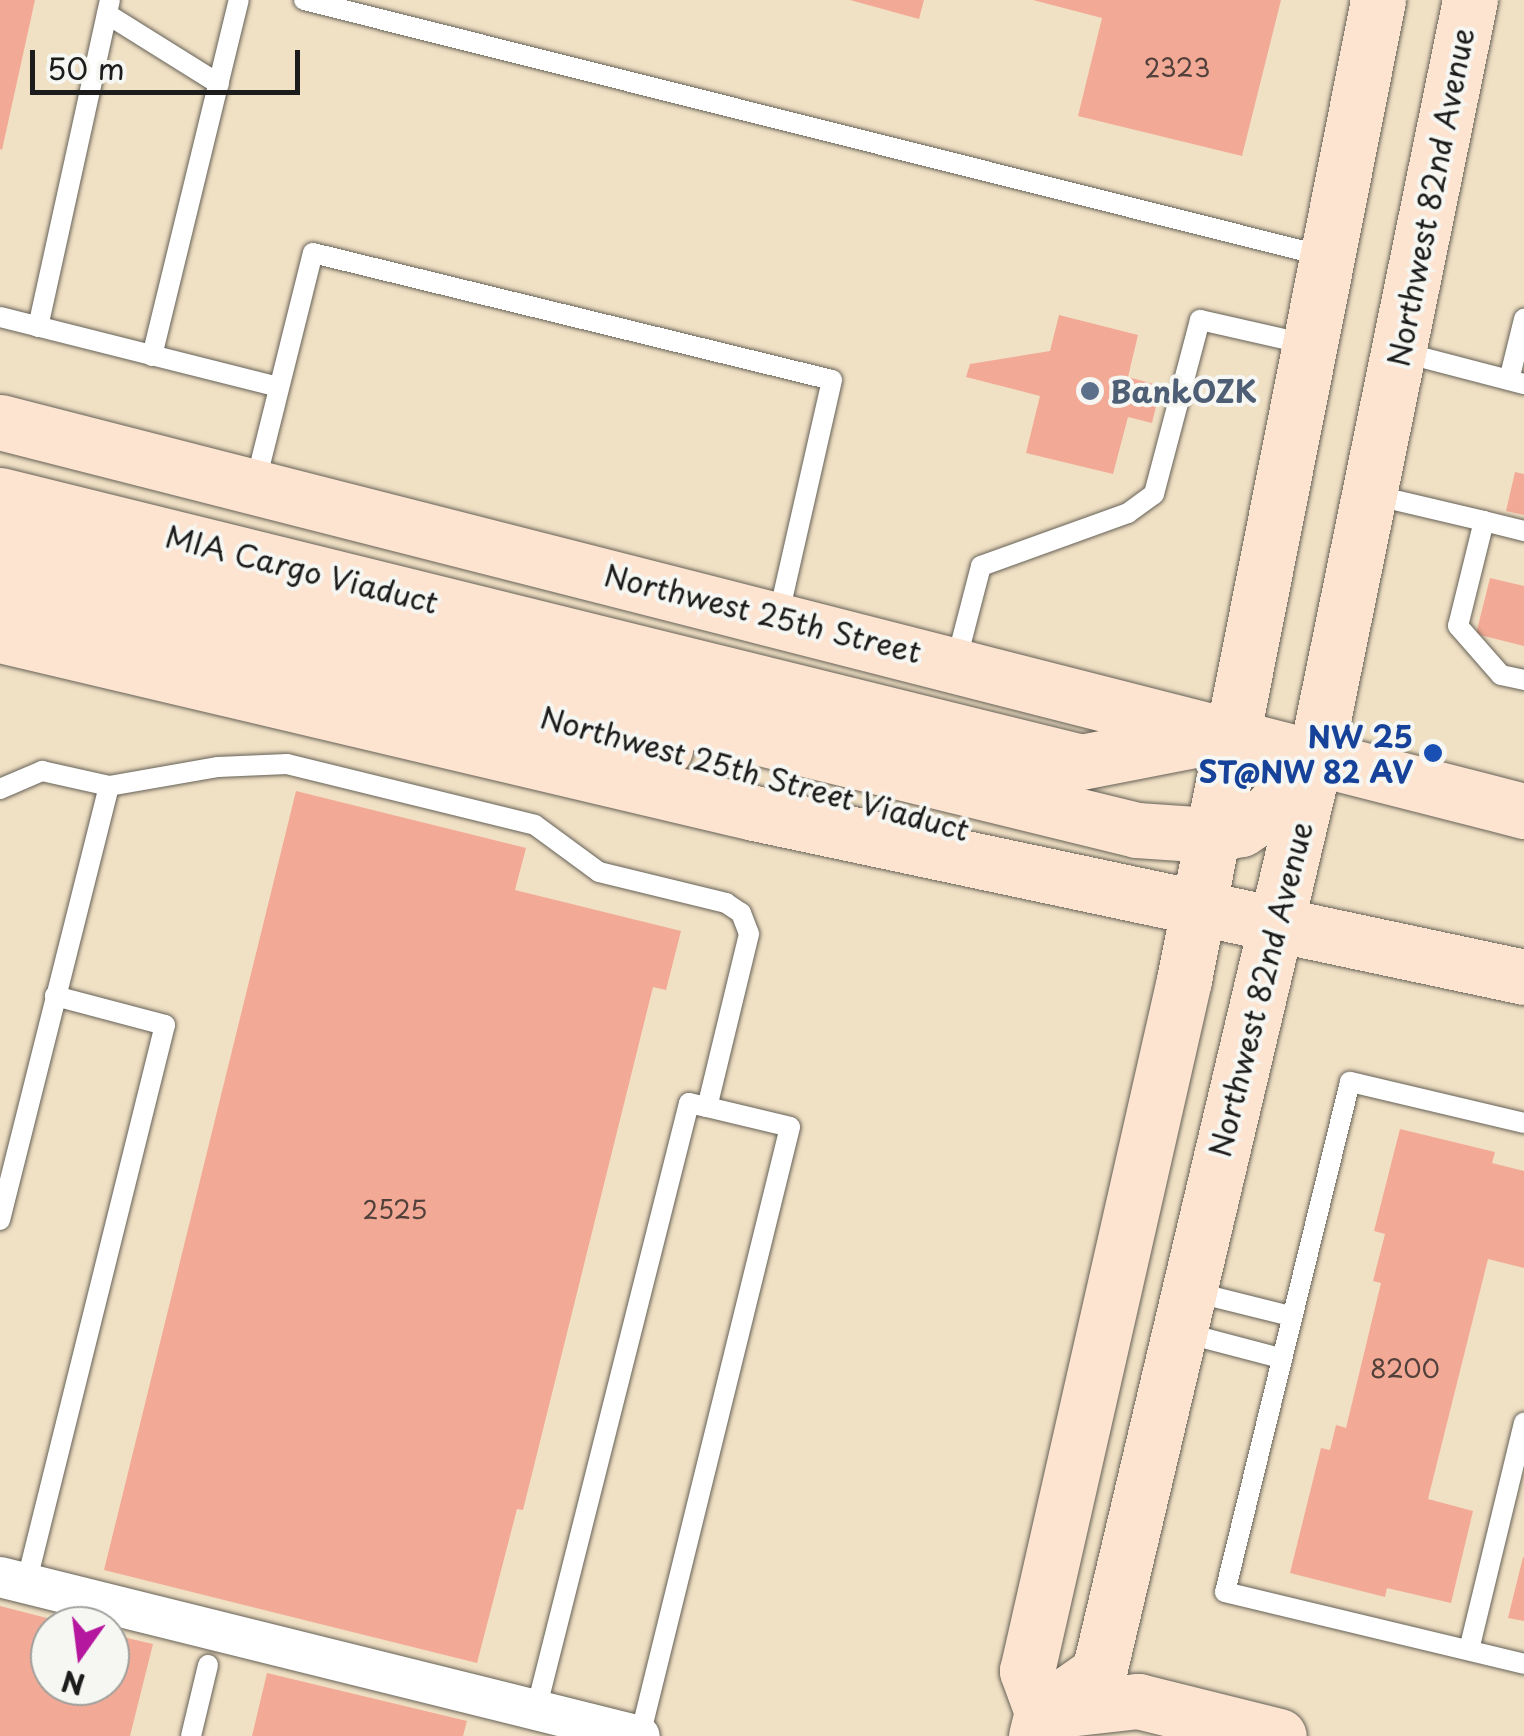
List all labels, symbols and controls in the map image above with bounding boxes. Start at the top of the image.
street label: Northwest 82nd Avenue [1379,24,1481,370]
scale bar [35,30,305,92]
text: 50 m [47,45,125,90]
house number: 2323 [1144,52,1210,82]
place label: BankOZK [1110,373,1257,409]
marker: BankOZK [1079,380,1101,402]
street label: MIA Cargo Viaduct [162,518,442,620]
street label: Northwest 25th Street [601,556,925,670]
street label: Northwest 25th Street Viaduct [535,698,975,848]
place label: NW 25 ST@NW 82 AV [1195,718,1413,788]
marker: NW 25 ST@NW 82 AV [1422,742,1444,764]
street label: Northwest 82nd Avenue [1201,817,1319,1161]
house number: 2525 [363,1194,427,1224]
house number: 8200 [1370,1353,1440,1383]
north arrow [30,1606,130,1706]
text: N [57,1660,89,1707]

